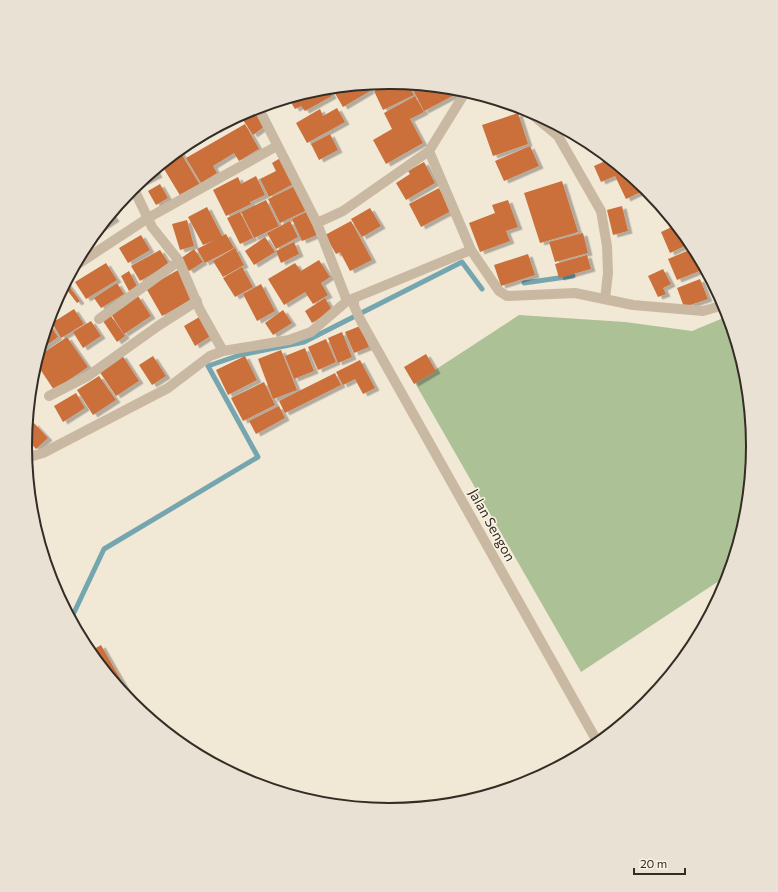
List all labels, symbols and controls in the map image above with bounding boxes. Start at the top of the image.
street label: Jalan Sengon [466,485,519,564]
scale bar [634,850,685,876]
text: 20 m [640,856,667,870]

